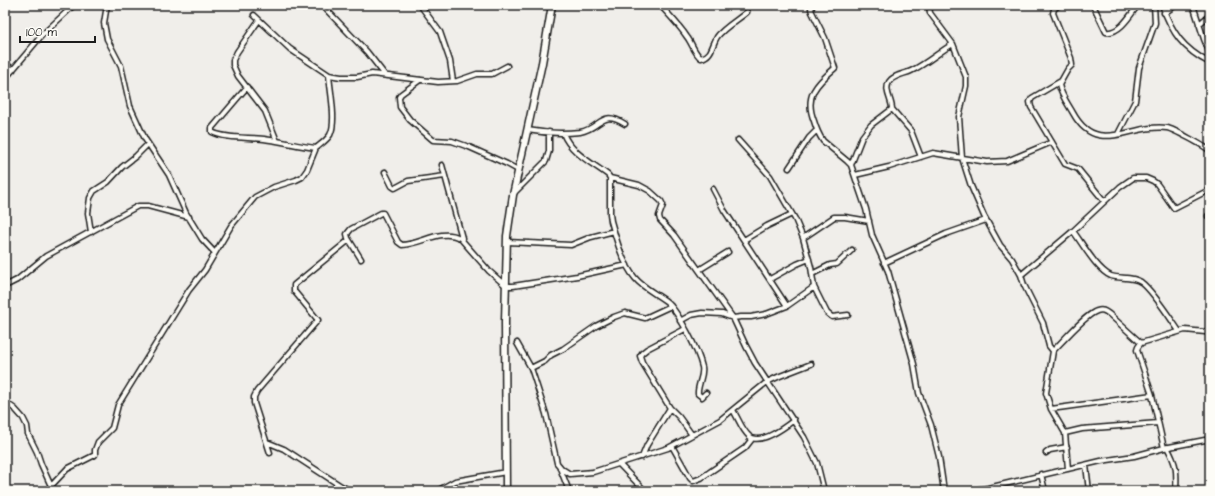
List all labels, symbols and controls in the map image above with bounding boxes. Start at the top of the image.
scale bar [20,18,95,44]
text: 100 m [26,24,57,41]

